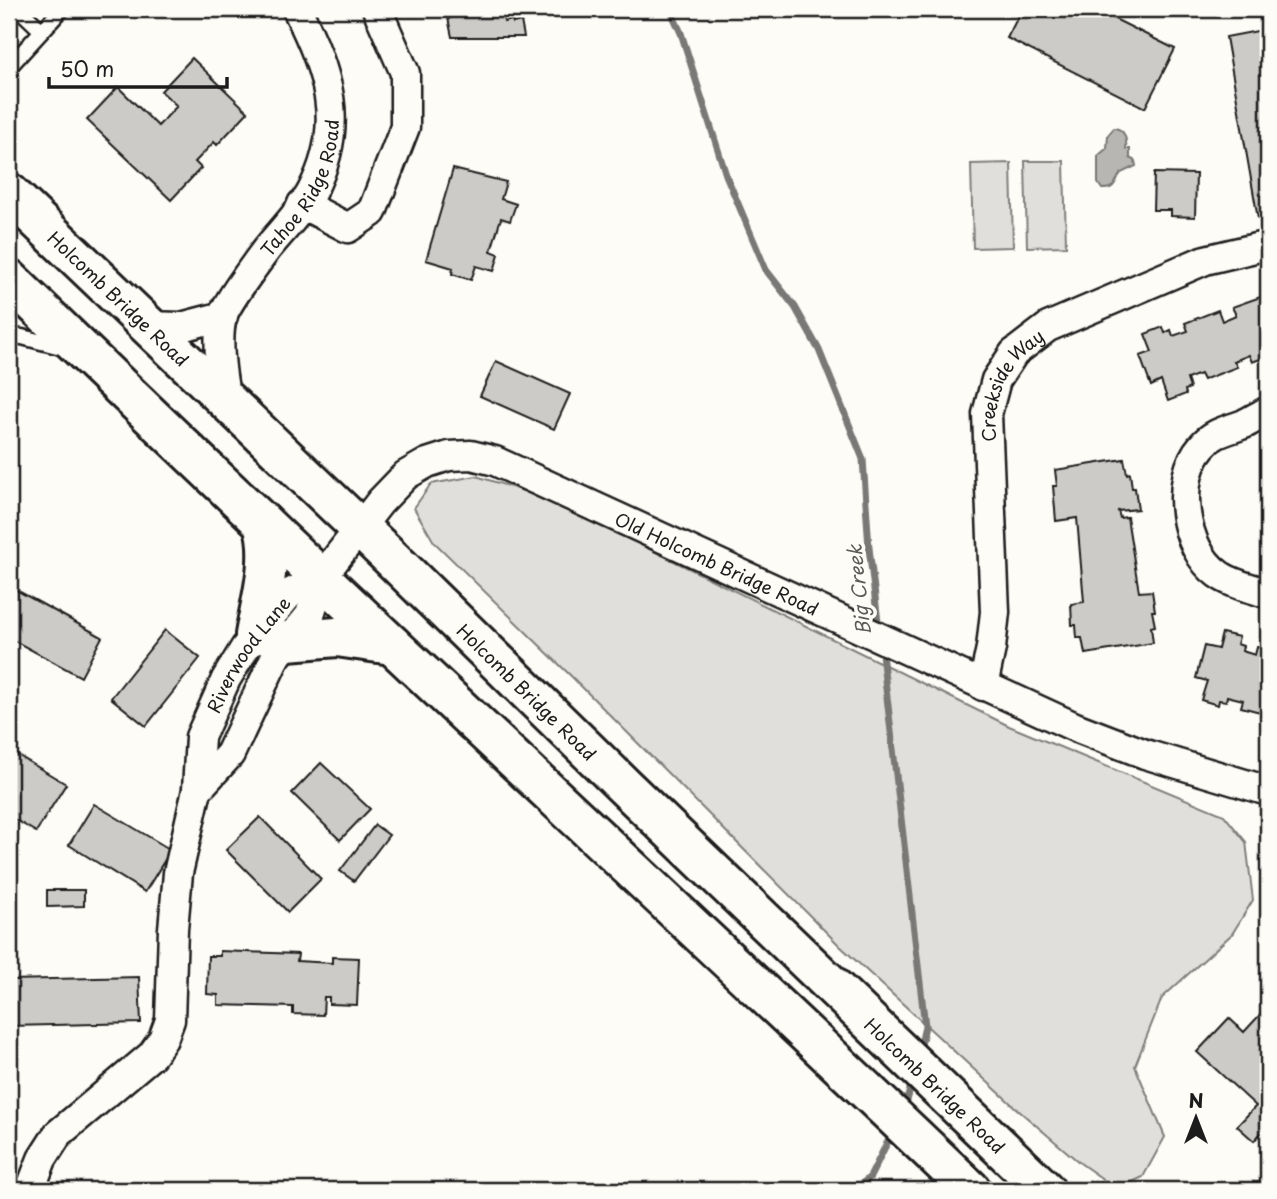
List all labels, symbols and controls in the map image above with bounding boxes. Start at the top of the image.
scale bar [49,46,228,90]
text: 50 m [60,52,114,84]
street label: Tahoe Ridge Road [253,119,344,261]
street label: Holcomb Bridge Road [42,224,196,372]
street label: Creekside Way [973,322,1049,442]
street label: Old Holcomb Bridge Road [611,504,823,621]
water label: Big Creek [839,542,877,637]
street label: Riverwood Lane [199,590,296,717]
street label: Holcomb Bridge Road [451,617,603,766]
street label: Holcomb Bridge Road [859,1011,1012,1159]
north arrow [1162,1084,1232,1154]
text: N [1188,1086,1204,1114]

